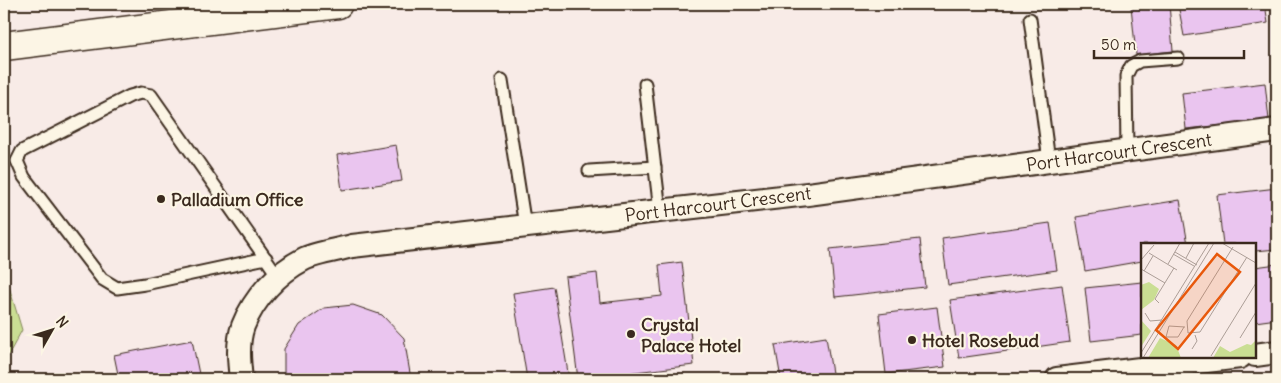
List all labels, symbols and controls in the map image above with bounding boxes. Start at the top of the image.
scale bar [1094,28,1244,60]
text: 50 m [1101,35,1136,54]
street label: Port Harcourt Crescent [1025,128,1213,176]
street label: Port Harcourt Crescent [624,181,812,227]
place label: Palladium Office [171,188,304,211]
marker: Palladium Office [155,193,167,205]
inset map [1141,243,1256,358]
north arrow [28,306,78,356]
text: N [52,312,72,331]
place label: Crystal Palace Hotel [641,313,741,357]
marker: Crystal Palace Hotel [625,328,637,340]
place label: Hotel Rosebud [922,329,1039,352]
marker: Hotel Rosebud [906,334,918,346]

